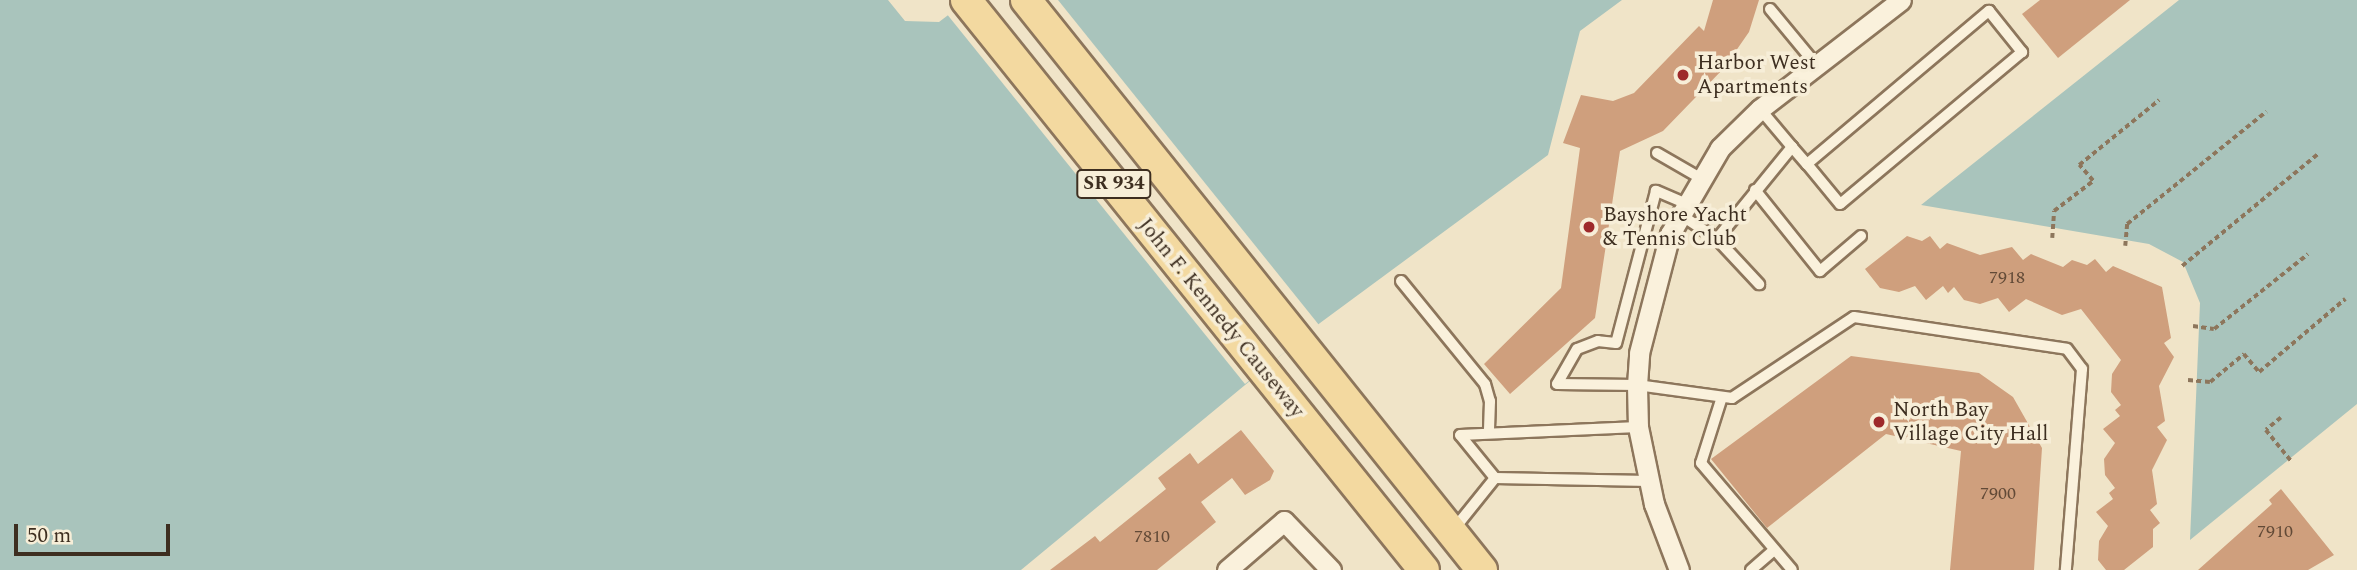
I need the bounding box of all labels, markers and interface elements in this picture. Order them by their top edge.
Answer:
place label: Harbor West Apartments [1697,50,1816,100]
marker: Harbor West Apartments [1675,67,1691,83]
road number: SR 934 [1076,168,1152,200]
place label: Bayshore Yacht & Tennis Club [1603,202,1747,252]
street label: John F. Kennedy Causeway [1133,213,1309,423]
marker: Bayshore Yacht & Tennis Club [1581,219,1597,235]
house number: 7918 [1989,267,2025,289]
place label: North Bay Village City Hall [1893,397,2048,447]
marker: North Bay Village City Hall [1871,414,1887,430]
house number: 7900 [1980,483,2016,505]
scale bar [18,510,173,554]
text: 50 m [27,520,71,552]
house number: 7910 [2257,521,2293,543]
house number: 7810 [1134,526,1170,548]

